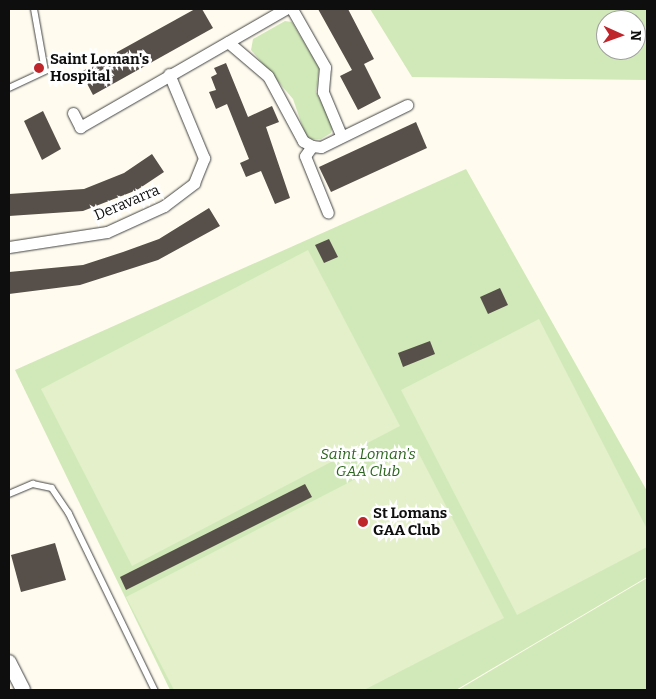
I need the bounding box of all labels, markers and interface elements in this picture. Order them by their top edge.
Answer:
north arrow [596,10,646,60]
text: N [627,30,644,41]
place label: Saint Loman's Hospital [50,50,149,85]
marker: Saint Loman's Hospital [32,61,46,75]
street label: Deravarra [92,181,162,225]
park label: Saint Loman's GAA Club [320,445,416,480]
place label: St Lomans GAA Club [373,504,447,539]
marker: St Lomans GAA Club [357,516,369,528]

